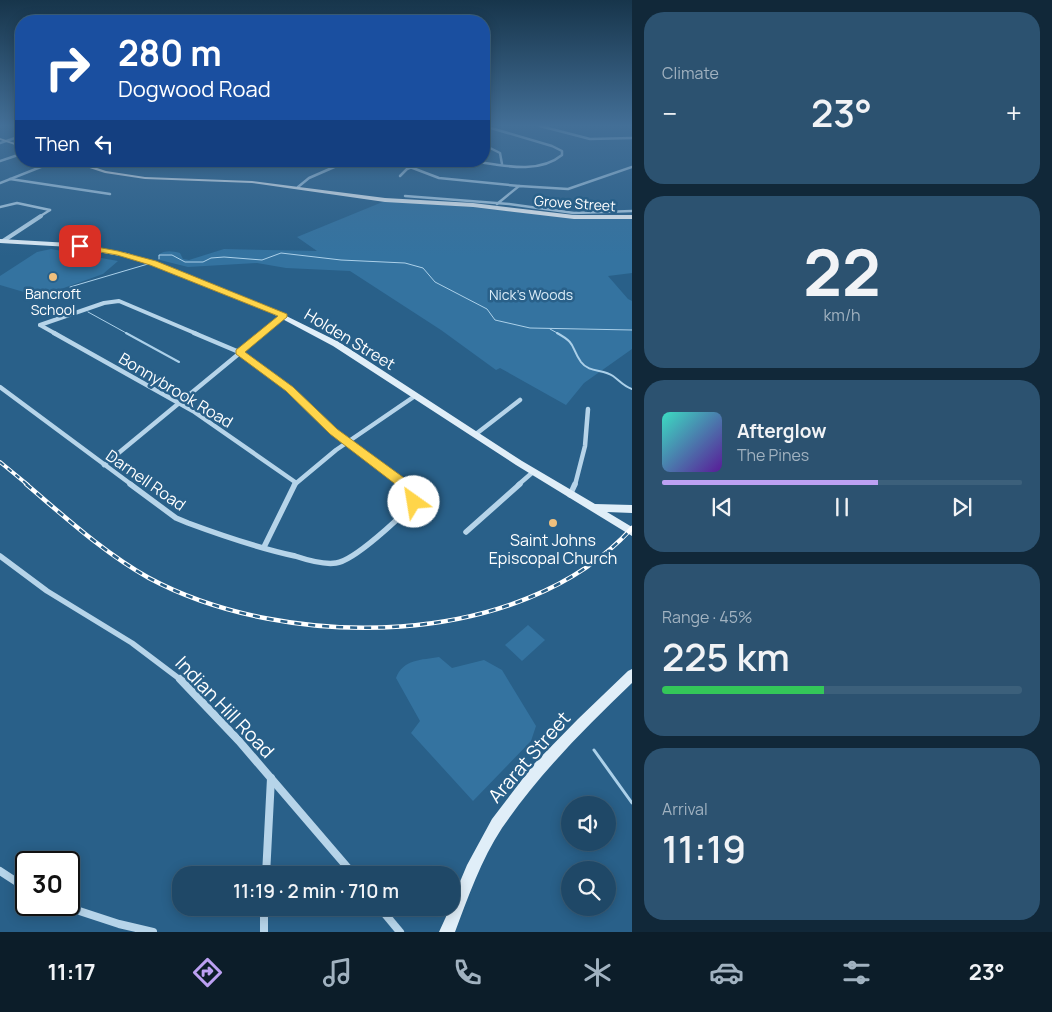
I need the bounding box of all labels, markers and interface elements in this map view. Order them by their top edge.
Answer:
text: 280 m [118,29,222,77]
icon: right [35,35,100,100]
text: Climate [662,62,719,84]
text: Dogwood Road [118,74,271,104]
text: 23° [811,86,872,138]
text: − [662,94,677,132]
text: + [1006,94,1022,132]
icon: left [90,130,118,158]
text: Then [35,131,80,157]
street label: Grove Street [534,191,617,215]
pin [59,225,101,267]
text: 22 [803,227,881,316]
icon: arrive [66,232,94,260]
marker: Bancroft School [47,271,59,283]
place label: Bancroft School [25,284,81,319]
park label: Nick's Woods [489,285,573,304]
street label: Holden Street [300,303,400,375]
text: km/h [823,304,861,326]
street label: Bonnybrook Road [115,347,237,433]
text: Afterglow [737,418,826,444]
street label: Darnell Road [102,444,190,516]
text: The Pines [737,444,809,466]
position arrow [387,475,439,527]
icon: previous [708,493,736,521]
icon: pause [828,493,856,521]
icon: next [948,493,976,521]
marker: Saint Johns Episcopal Church [547,517,559,529]
place label: Saint Johns Episcopal Church [489,529,617,569]
text: Range · 45% [662,606,752,628]
text: 225 km [662,630,790,682]
street label: Indian Hill Road [170,650,280,764]
street label: Ararat Street [482,706,576,808]
map controls [561,796,616,916]
button: sound [561,796,616,851]
text: Arrival [662,798,708,820]
text: 11:19 [662,822,746,874]
speed limit sign: 30 [15,851,80,916]
button: search [561,861,616,916]
text: 11:19 · 2 min · 710 m [233,878,399,904]
icon: directions [190,955,225,990]
icon: music [320,955,355,990]
icon: phone [450,955,485,990]
icon: climate [580,955,615,990]
icon: car [709,955,744,990]
icon: filters [839,955,874,990]
text: 11:17 [47,957,96,987]
text: 23° [969,957,1005,987]

